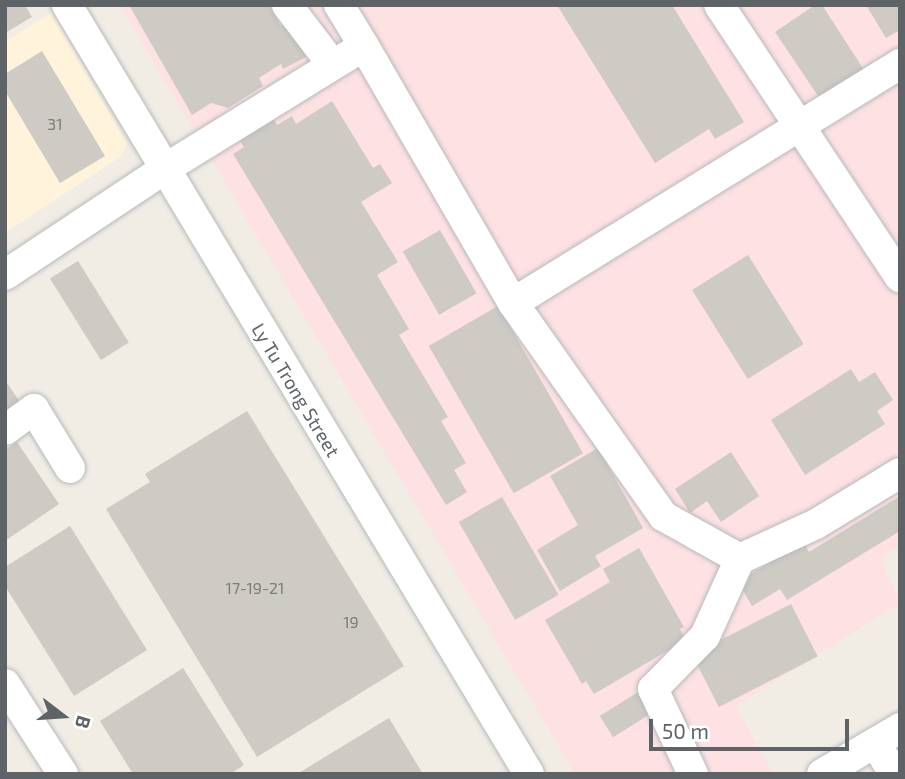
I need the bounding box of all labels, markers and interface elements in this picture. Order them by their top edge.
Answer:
house number: 31 [47,114,63,134]
street label: Ly Tu Trong Street [247,318,345,462]
house number: 17-19-21 [226,578,284,598]
house number: 19 [343,612,359,632]
north arrow [28,681,98,751]
scale bar [653,706,852,750]
text: B [71,713,96,731]
text: 50 m [662,718,709,743]

